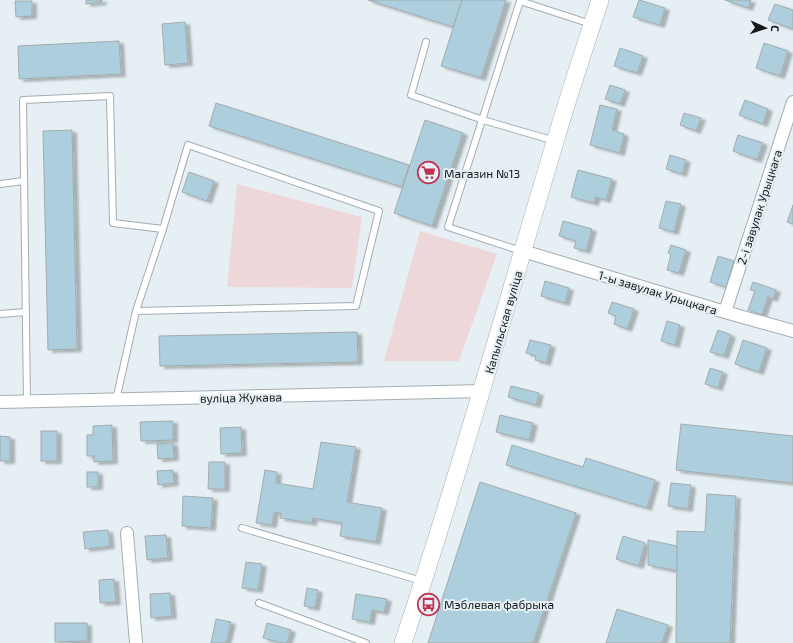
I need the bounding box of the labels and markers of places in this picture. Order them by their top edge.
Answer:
supermarket icon: Магазин №13 [416,160,442,186]
place label: Магазин №13 [444,166,520,180]
bus stop icon: Мэблевая фабрыка [416,591,442,617]
place label: Мэблевая фабрыка [444,597,554,611]

